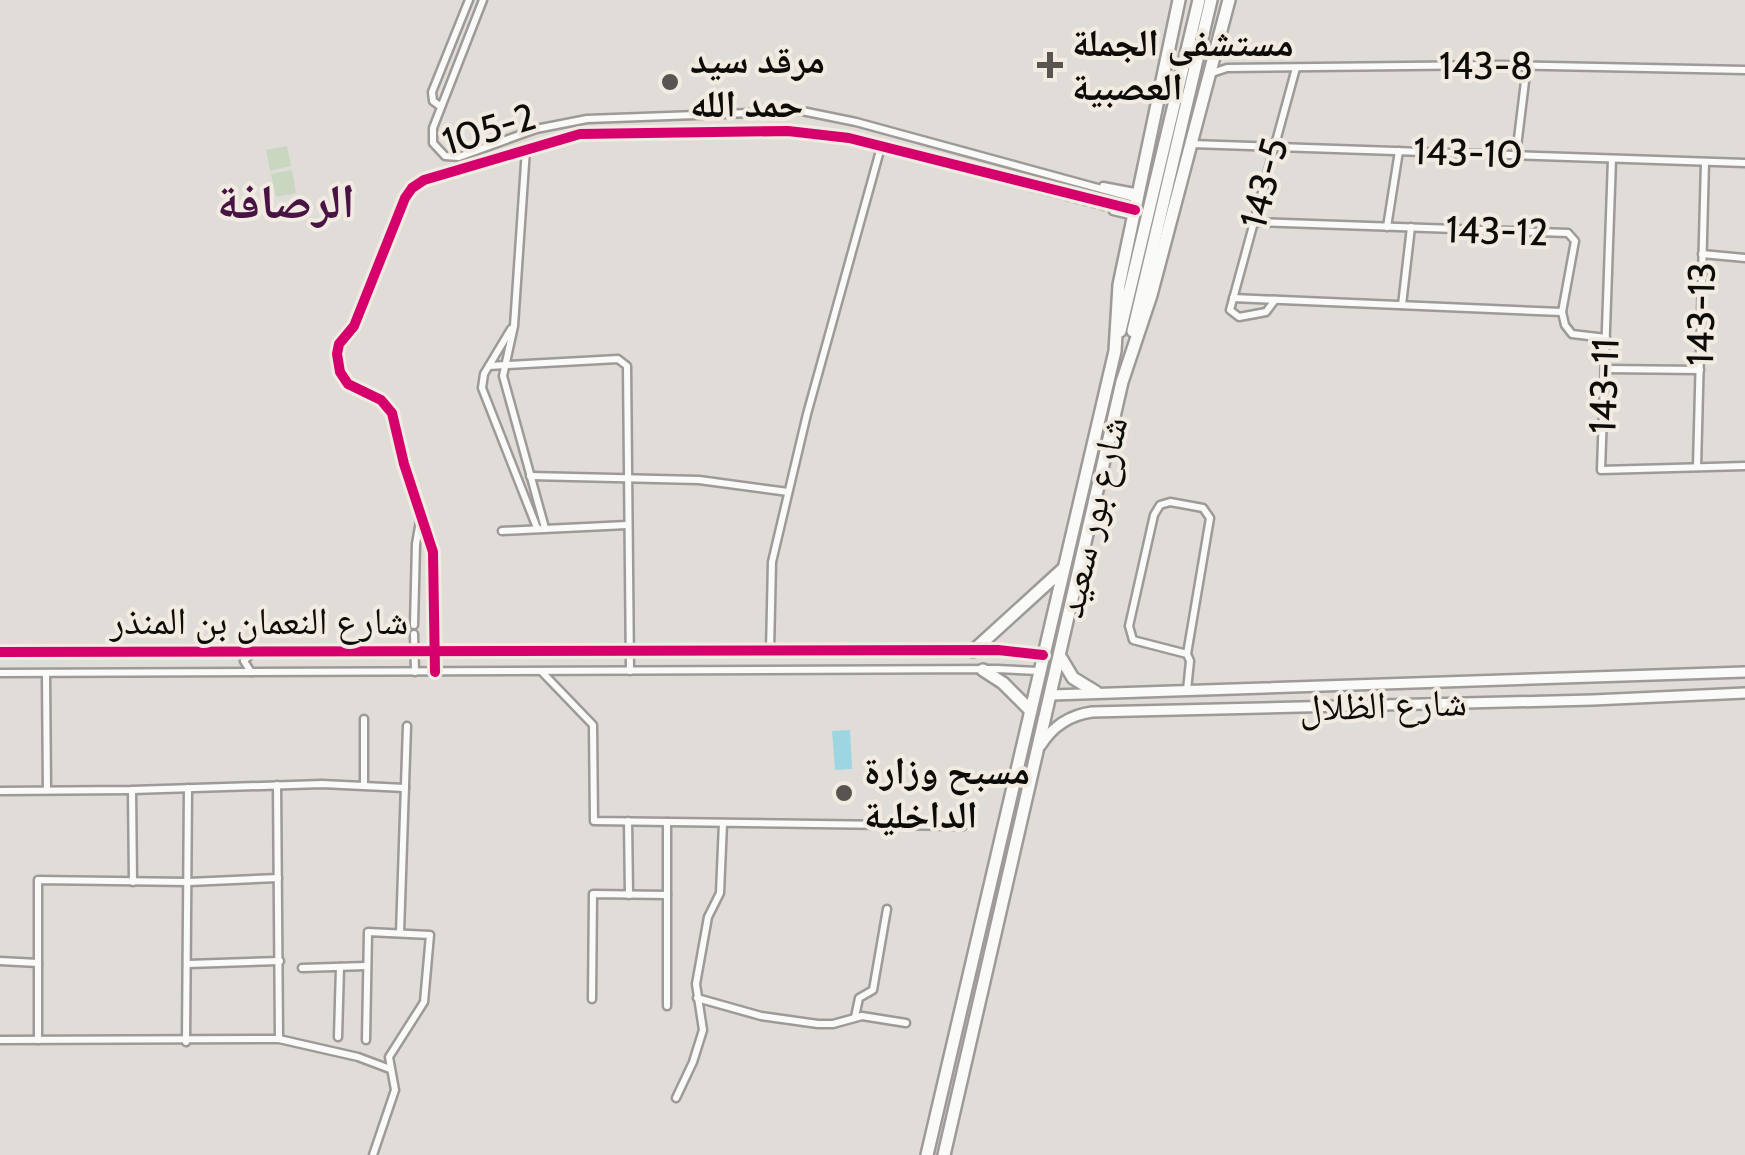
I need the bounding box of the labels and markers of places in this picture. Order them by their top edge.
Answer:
place label: مستشفى الجملة العصبية [1072,19,1294,110]
place label: مرقد سيد حمد الله [690,36,825,127]
marker: مستشفى الجملة العصبية [1037,52,1063,78]
marker: مرقد سيد حمد الله [659,71,681,93]
place label: مسبح وزارة الداخلية [864,747,1030,838]
marker: مسبح وزارة الداخلية [833,782,855,804]

